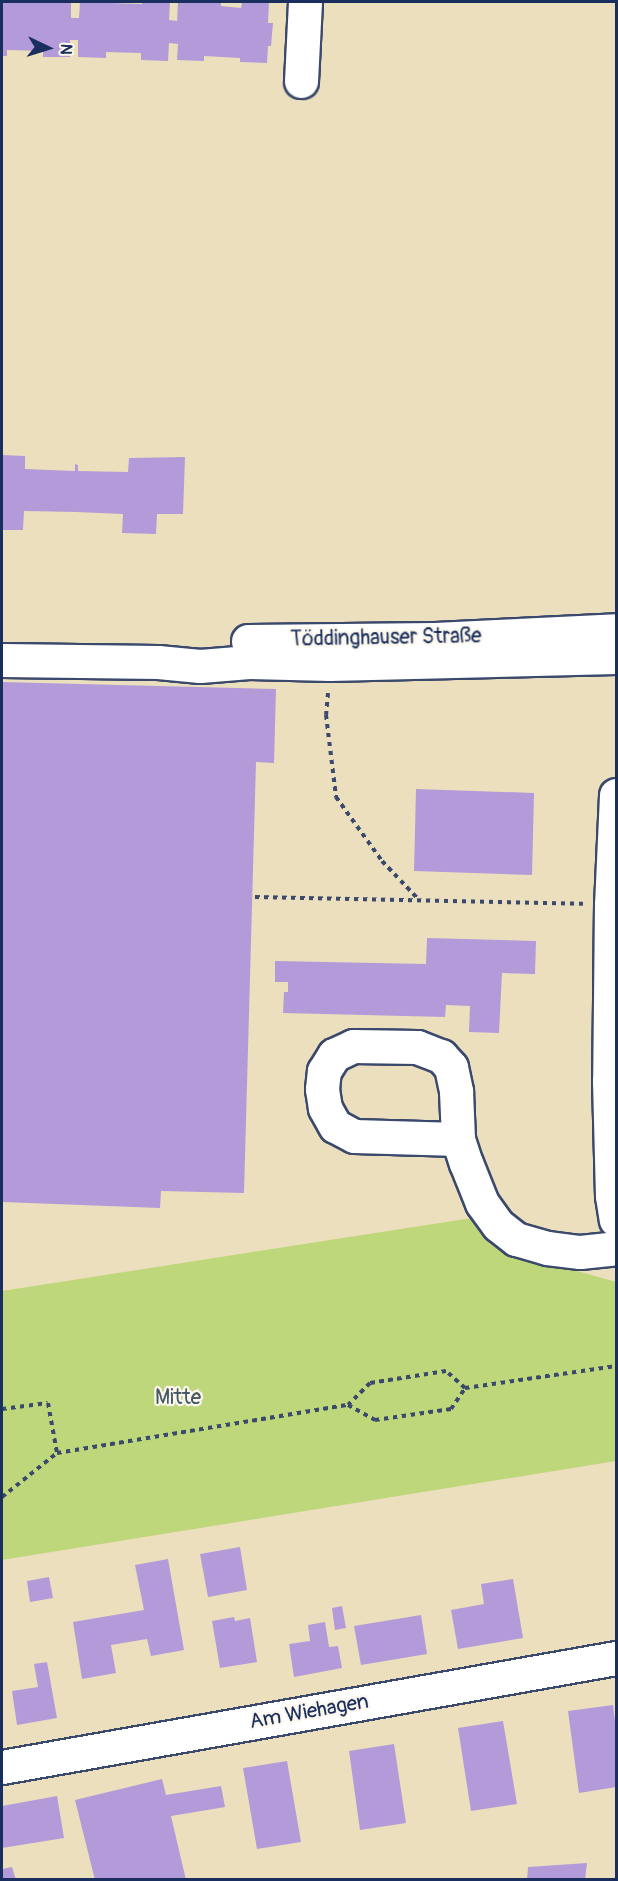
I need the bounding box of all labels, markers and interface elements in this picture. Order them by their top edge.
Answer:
north arrow [18,18,78,78]
text: N [56,43,76,55]
street label: Töddinghauser Straße [290,624,482,652]
park label: Mitte [155,1385,201,1411]
street label: Am Wiehagen [248,1689,370,1735]

